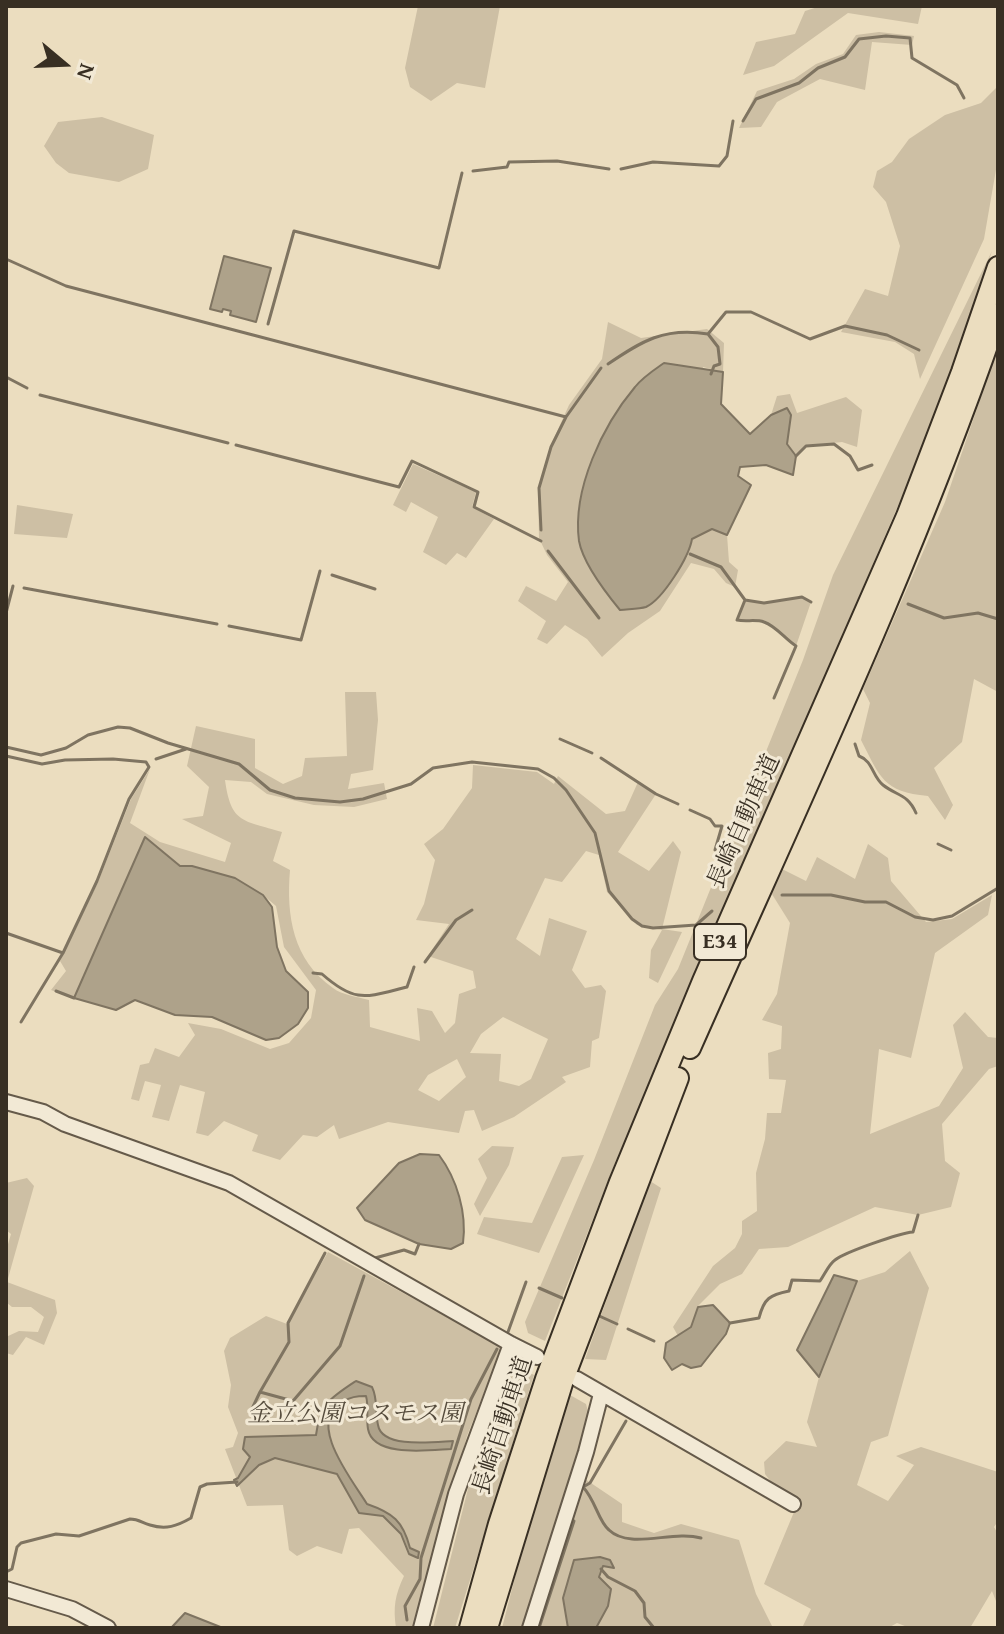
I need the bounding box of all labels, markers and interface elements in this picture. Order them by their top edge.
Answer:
north arrow [24,24,104,104]
text: N [69,60,104,84]
street label: 長崎自動車道 [703,750,787,894]
road number: E34 [694,924,746,960]
street label: 長崎自動車道 [468,1353,540,1499]
park label: 金立公園コスモス園 [247,1401,463,1429]

